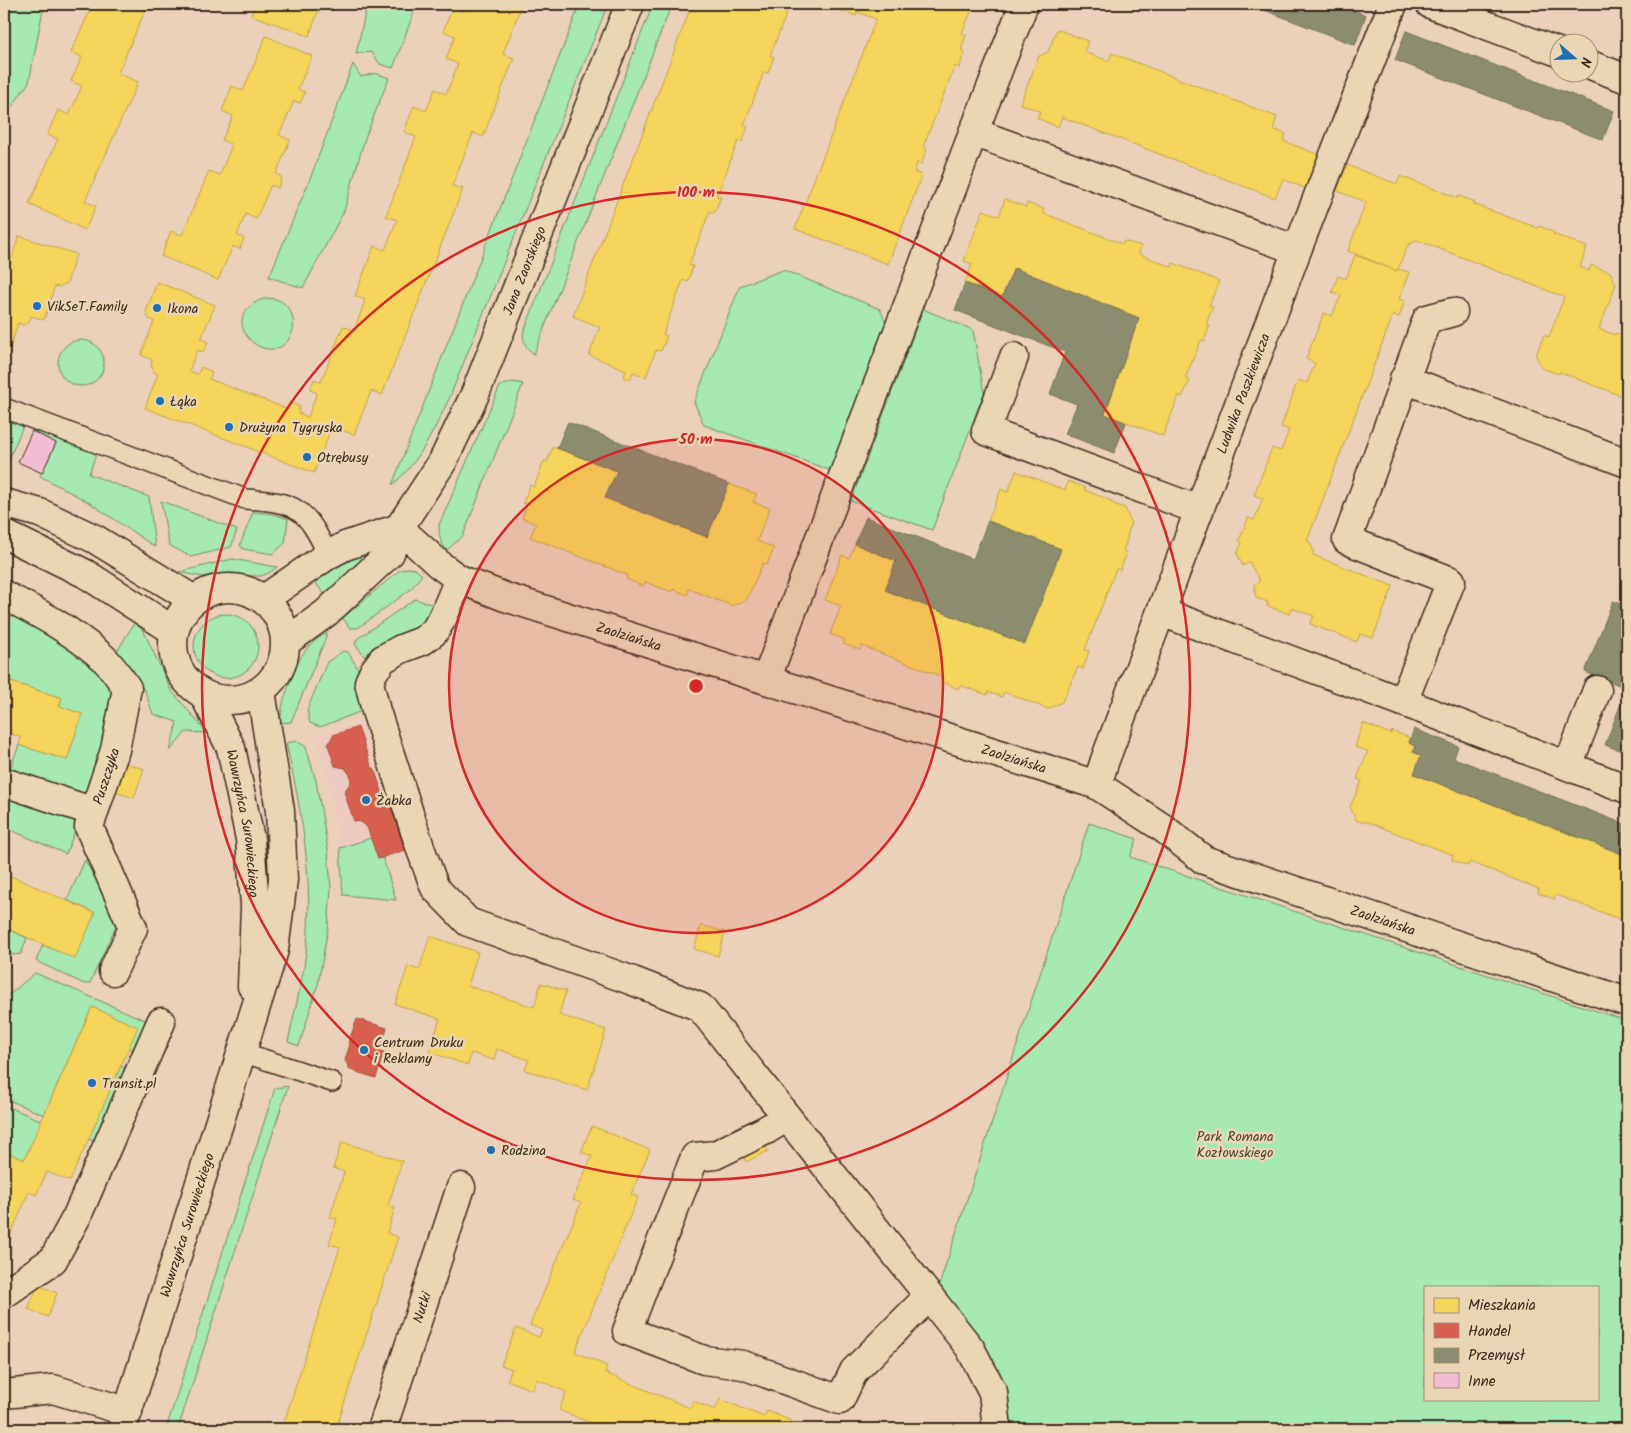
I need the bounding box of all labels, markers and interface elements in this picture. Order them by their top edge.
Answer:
north arrow [1548,32,1598,82]
text: N [1573,54,1597,70]
text: 100 m [677,181,715,205]
street label: Jana Zaorskiego [497,223,553,319]
place label: VikSeT.Family [47,296,128,318]
place label: Ikona [167,298,198,320]
marker: VikSeT.Family [31,300,43,312]
marker: Ikona [151,302,163,314]
street label: Ludwika Paszkiewicza [1211,330,1277,457]
place label: Łąka [170,391,197,413]
marker: Łąka [154,395,166,407]
place label: Drużyna Tygryska [239,417,343,439]
marker: Drużyna Tygryska [223,421,235,433]
text: 50 m [678,428,713,452]
place label: Otrębusy [317,447,369,469]
marker: Otrębusy [301,451,313,463]
street label: Zaolziańska [593,616,664,658]
centre of rings [687,677,705,695]
street label: Zaolziańska [978,739,1049,780]
street label: Puszczyka [87,745,126,808]
street label: Wawrzyńca Surowieckiego [220,747,264,898]
place label: Żabka [376,790,412,812]
marker: Żabka [360,794,372,806]
street label: Zaolziańska [1347,900,1418,942]
place label: Centrum Druku i Reklamy [374,1032,464,1070]
marker: Centrum Druku i Reklamy [358,1044,370,1056]
place label: Transit.pl [102,1073,157,1095]
marker: Transit.pl [86,1077,98,1089]
park label: Park Romana Kozłowskiego [1196,1126,1274,1164]
place label: Rodzina [501,1140,546,1162]
marker: Rodzina [485,1144,497,1156]
street label: Wawrzyńca Surowieckiego [155,1151,221,1300]
legend [1424,1286,1598,1400]
street label: Nutki [407,1289,438,1326]
text: Mieszkania [1468,1294,1536,1318]
text: Handel [1468,1320,1511,1344]
text: Przemysł [1468,1344,1526,1368]
text: Inne [1468,1370,1496,1394]

